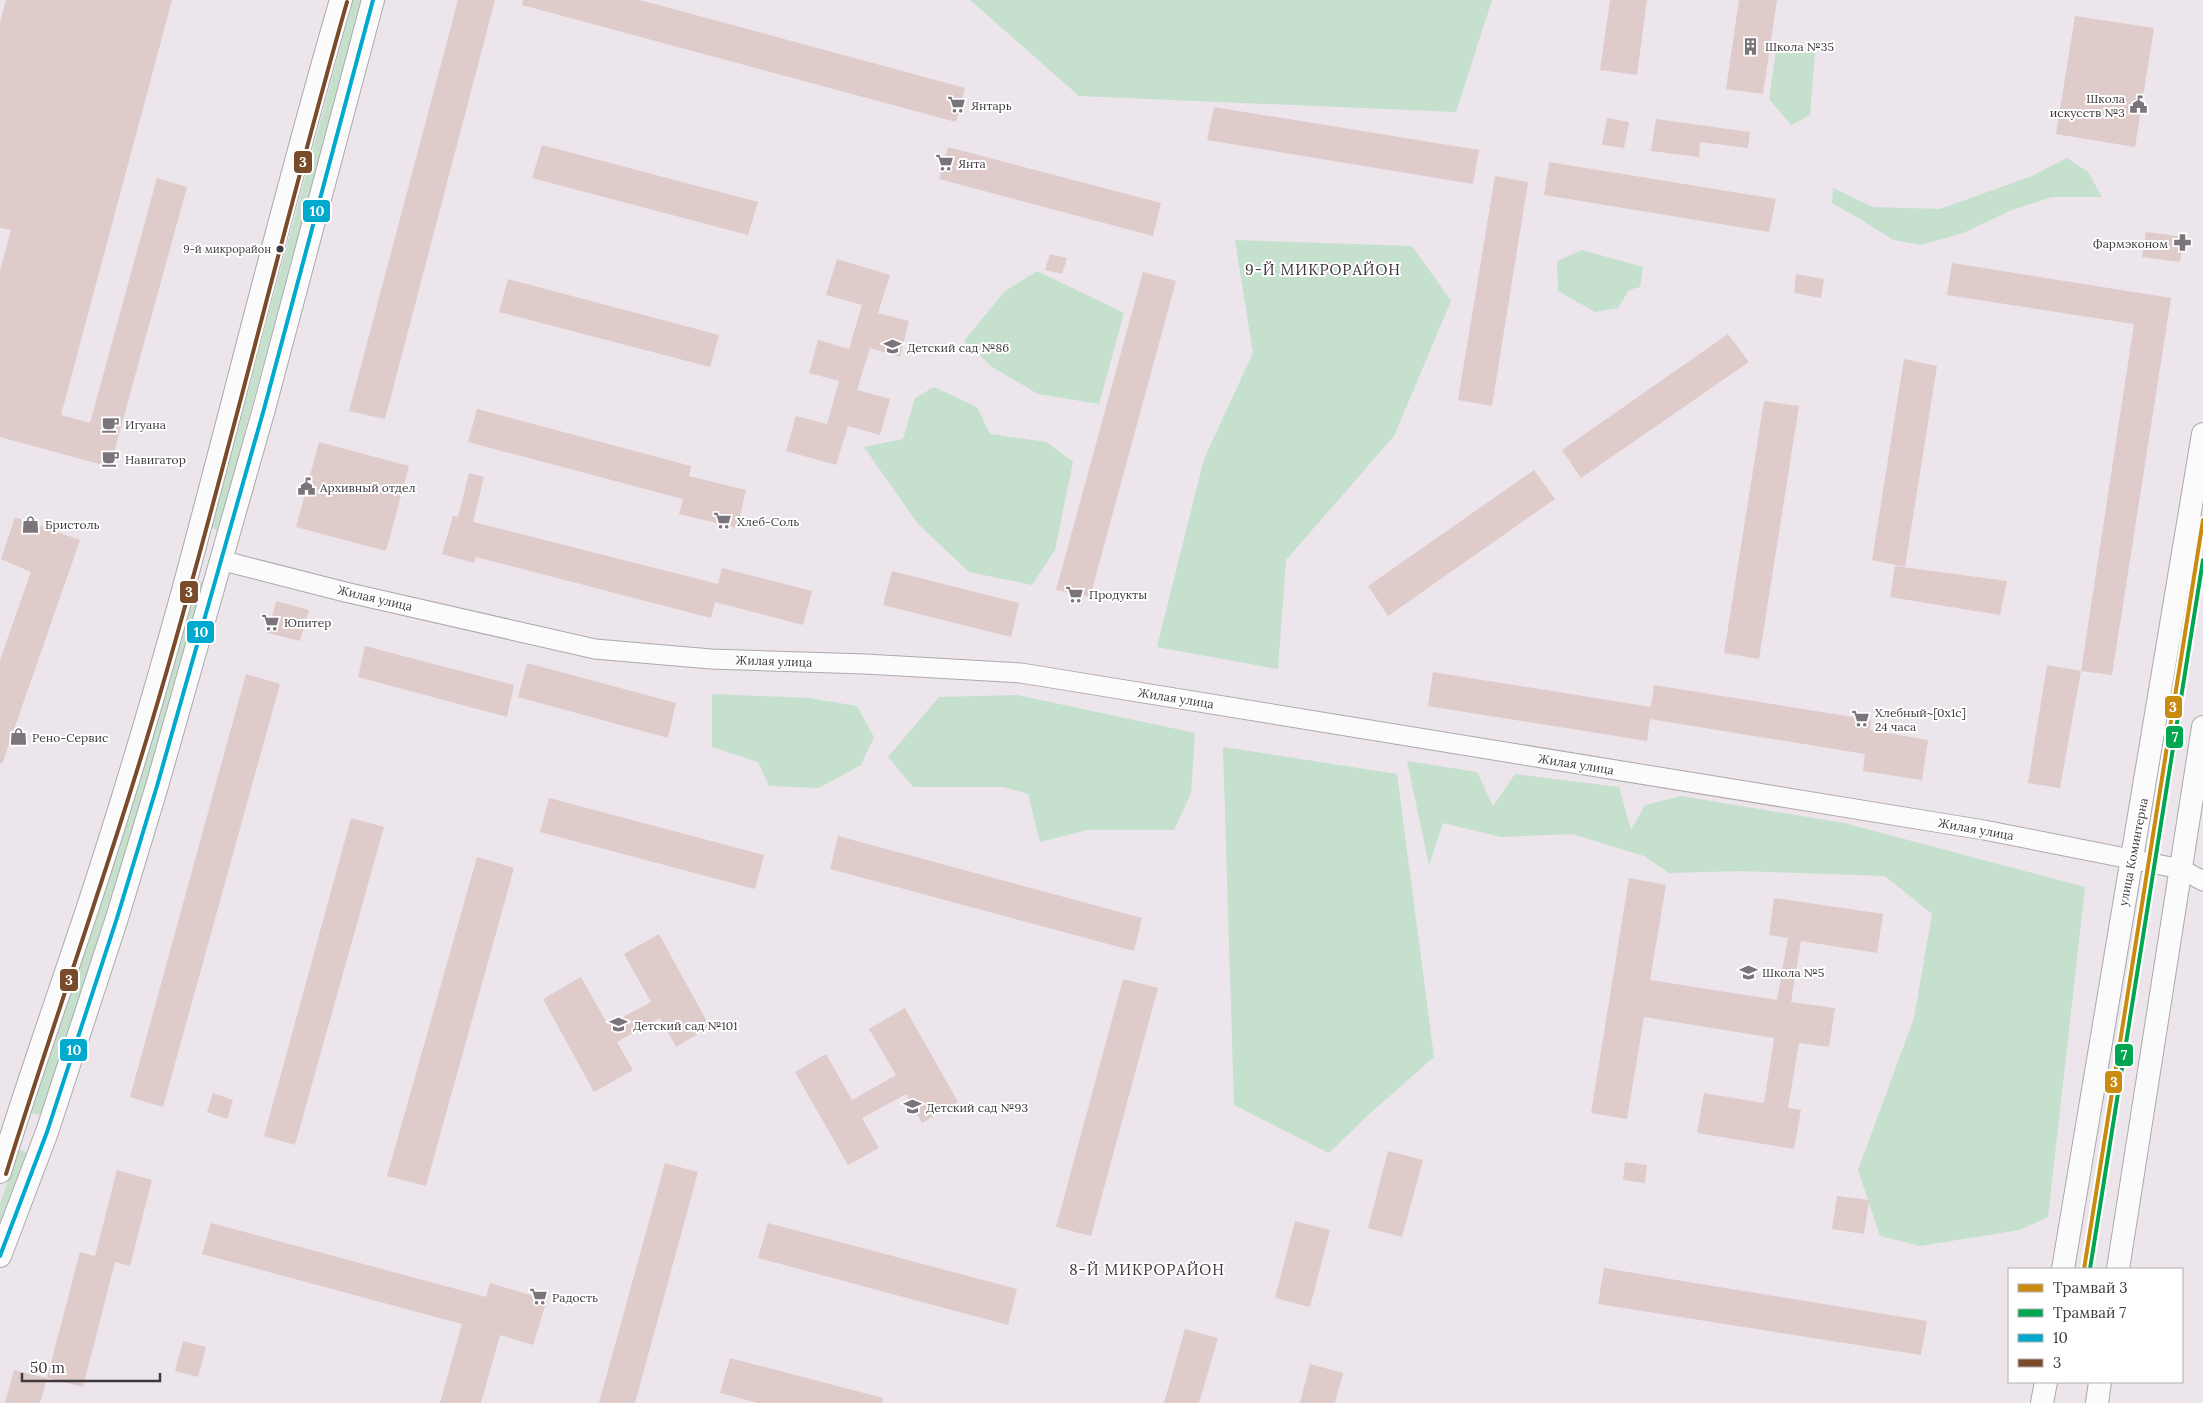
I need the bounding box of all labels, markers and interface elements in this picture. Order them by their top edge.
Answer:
building icon: Школа №35 [1741,36,1761,56]
place label: Школа №35 [1765,39,1834,54]
place label: Школа искусств №3 [2050,91,2125,120]
supermarket icon: Янтарь [947,95,967,115]
public building icon: Школа искусств №3 [2129,95,2149,115]
place label: Янтарь [971,98,1012,113]
line badge: 3 [293,150,313,174]
text: 3 [299,153,307,171]
supermarket icon: Янта [934,153,954,173]
place label: Янта [958,156,986,171]
line badge: 10 [302,199,331,223]
text: 10 [310,202,324,220]
pharmacy icon: Фармэконом [2172,233,2192,253]
place label: Фармэконом [2093,236,2168,251]
place label: 9-й микрорайон [183,242,271,256]
marker: 9-й микрорайон [275,244,285,254]
district label: 9-Й МИКРОРАЙОН [1245,260,1401,279]
school or university icon: Детский сад №86 [883,337,903,357]
place label: Детский сад №86 [907,340,1009,355]
cafe icon: Игуана [101,414,121,434]
place label: Игуана [125,417,166,432]
cafe icon: Навигатор [101,449,121,469]
place label: Навигатор [125,452,186,467]
public building icon: Архивный отдел [296,477,316,497]
place label: Архивный отдел [319,480,416,495]
supermarket icon: Хлеб-Соль [713,511,733,531]
shop icon: Бристоль [21,514,41,534]
place label: Хлеб-Соль [737,514,799,529]
place label: Бристоль [45,517,100,532]
line badge: 3 [179,580,199,604]
street label: Жилая улица [336,582,414,614]
text: 3 [185,583,193,601]
supermarket icon: Продукты [1065,584,1085,604]
place label: Продукты [1089,587,1147,602]
supermarket icon: Юпитер [260,612,280,632]
place label: Юпитер [284,615,331,630]
line badge: 10 [186,620,215,644]
text: 10 [194,623,208,641]
street label: Жилая улица [735,652,813,670]
street label: Жилая улица [1137,685,1215,711]
line badge: 3 [2164,695,2183,719]
text: 3 [2169,698,2177,716]
place label: Хлебный~[0x1c] 24 часа [1875,705,1966,734]
supermarket icon: Хлебный~[0x1c] 24 часа [1851,709,1871,729]
line badge: 7 [2165,725,2184,749]
shop icon: Рено-Сервис [8,727,28,747]
text: 7 [2172,728,2179,746]
place label: Рено-Сервис [32,730,108,745]
street label: Жилая улица [1537,751,1615,777]
street label: улица Коминтерна [2115,797,2151,907]
street label: Жилая улица [1937,815,2015,843]
school or university icon: Школа №5 [1738,962,1758,982]
place label: Школа №5 [1762,965,1824,980]
line badge: 3 [59,968,79,992]
text: 3 [65,971,73,989]
school or university icon: Детский сад №101 [609,1015,629,1035]
place label: Детский сад №101 [633,1018,738,1033]
line badge: 10 [59,1038,88,1062]
text: 10 [67,1041,81,1059]
line badge: 7 [2114,1043,2134,1067]
text: 7 [2121,1046,2128,1064]
line badge: 3 [2104,1070,2123,1094]
text: 3 [2110,1073,2118,1091]
school or university icon: Детский сад №93 [902,1097,922,1117]
place label: Детский сад №93 [926,1100,1028,1115]
district label: 8-Й МИКРОРАЙОН [1069,1260,1225,1279]
legend [2008,1268,2183,1383]
text: Трамвай 3 [2053,1278,2128,1297]
supermarket icon: Радость [528,1287,548,1307]
place label: Радость [552,1290,598,1305]
text: Трамвай 7 [2053,1303,2126,1322]
text: 10 [2053,1328,2068,1347]
scale bar [22,1350,160,1382]
text: 3 [2053,1353,2061,1372]
text: 50 m [30,1358,65,1377]

